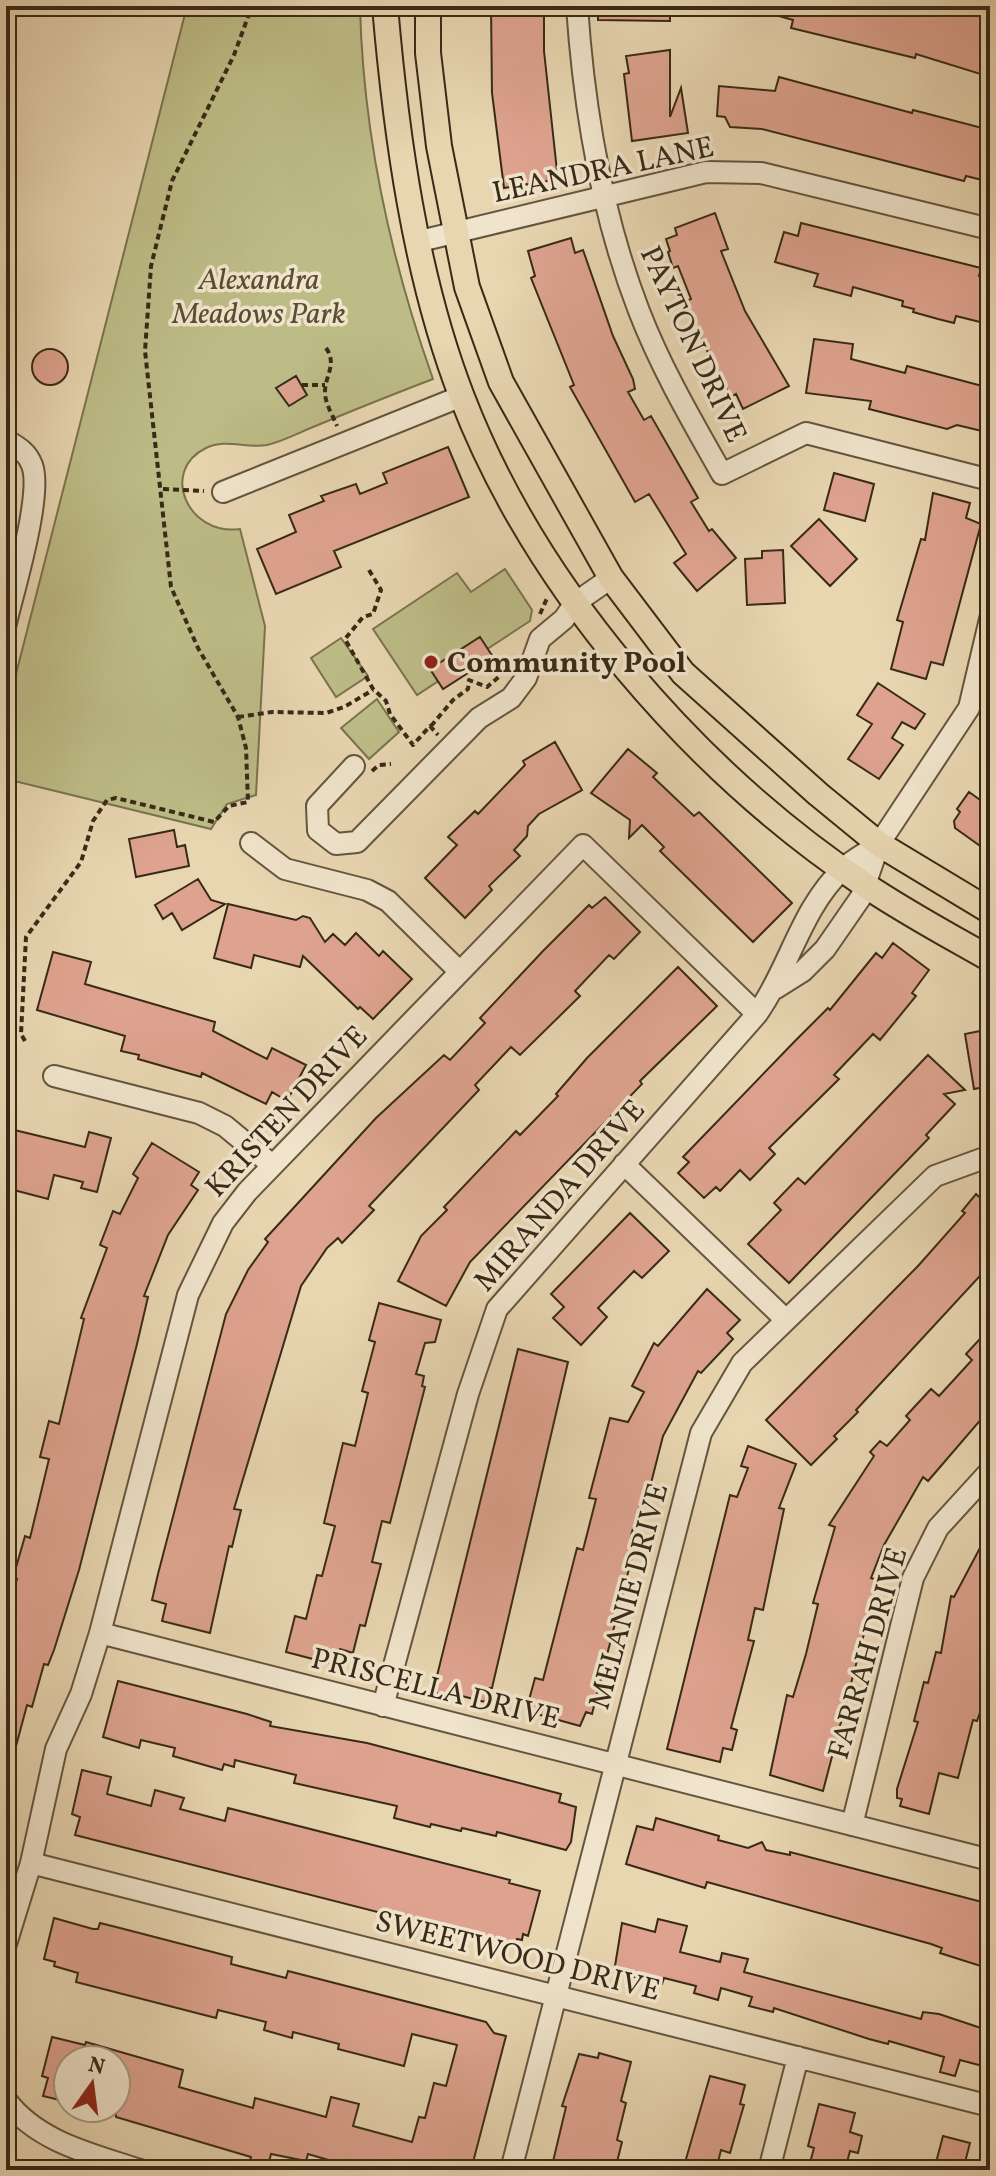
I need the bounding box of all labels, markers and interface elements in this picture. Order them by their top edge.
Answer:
street label: LEANDRA LANE [489,127,718,215]
street label: PAYTON DRIVE [628,240,756,450]
park label: Alexandra Meadows Park [171,260,346,336]
place label: Community Pool [447,643,686,685]
marker: Community Pool [422,653,440,671]
street label: KRISTEN DRIVE [197,1017,378,1208]
street label: MIRANDA DRIVE [465,1091,656,1302]
street label: MELANIE DRIVE [580,1479,680,1714]
street label: FARRAH DRIVE [819,1543,919,1764]
street label: PRISCELLA DRIVE [307,1639,564,1741]
street label: SWEETWOOD DRIVE [371,1901,664,2013]
north arrow [52,2044,132,2124]
text: N [85,2050,108,2084]

